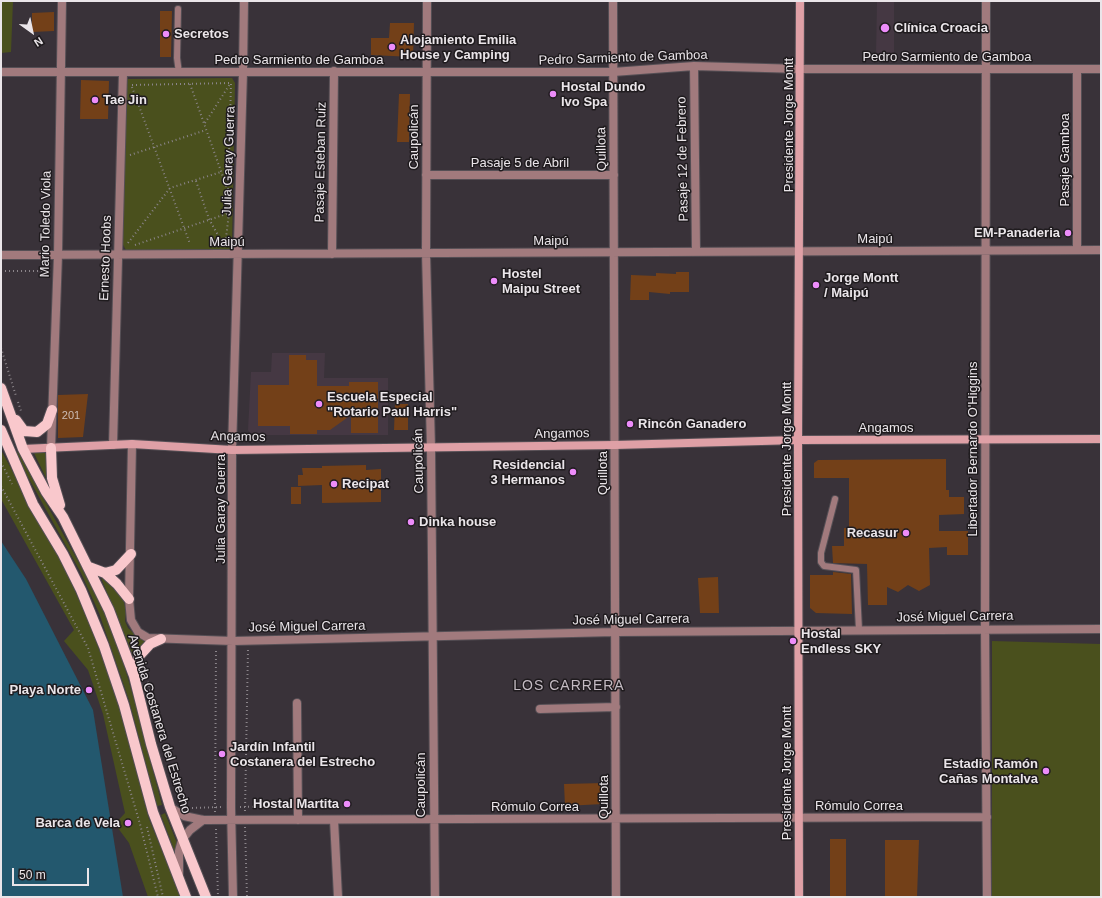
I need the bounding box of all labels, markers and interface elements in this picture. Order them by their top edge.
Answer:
north arrow [12,12,52,52]
place label: Clínica Croacia [894,20,988,36]
marker: Clínica Croacia [879,22,891,34]
place label: Secretos [174,26,229,42]
marker: Secretos [161,29,171,39]
place label: Alojamiento Emilia House y Camping [400,32,516,63]
text: N [32,35,45,49]
marker: Alojamiento Emilia House y Camping [387,42,397,52]
street label: Pedro Sarmiento de Gamboa [538,47,708,69]
street label: Pedro Sarmiento de Gamboa [862,49,1032,65]
street label: Pedro Sarmiento de Gamboa [214,52,384,68]
street label: Presidente Jorge Montt [781,58,797,192]
place label: Hostal Dundo Ivo Spa [561,79,645,110]
marker: Hostal Dundo Ivo Spa [548,89,558,99]
place label: Tae Jin [103,92,147,108]
marker: Tae Jin [90,95,100,105]
street label: Pasaje 12 de Febrero [674,96,692,222]
street label: Pasaje Esteban Ruiz [312,102,330,222]
street label: Caupolicán [406,104,422,170]
street label: Julia Garay Guerra [219,106,239,216]
street label: Pasaje Gamboa [1057,113,1073,207]
street label: Quillota [594,127,610,171]
street label: Pasaje 5 de Abril [471,155,569,171]
street label: Mario Toledo Viola [37,171,55,277]
street label: Ernesto Hoobs [97,215,115,301]
place label: EM-Panaderia [974,225,1060,241]
marker: EM-Panaderia [1063,228,1073,238]
street label: Maipú [857,231,893,247]
street label: Maipú [533,233,569,249]
street label: Maipú [209,234,245,250]
place label: Hostel Maipu Street [502,266,580,297]
place label: Jorge Montt / Maipú [824,270,898,301]
marker: Hostel Maipu Street [489,276,499,286]
marker: Jorge Montt / Maipú [811,280,821,290]
street label: Libertador Bernardo O'Higgins [965,361,981,537]
street label: Presidente Jorge Montt [779,382,795,516]
place label: Escuela Especial "Rotario Paul Harris" [327,389,457,420]
marker: Escuela Especial "Rotario Paul Harris" [314,399,324,409]
house number: 201 [62,409,80,423]
place label: Rincón Ganadero [638,416,746,432]
marker: Rincón Ganadero [625,419,635,429]
street label: Angamos [859,420,913,436]
street label: Angamos [534,426,590,442]
street label: Caupolicán [411,428,427,494]
street label: Angamos [210,429,266,445]
street label: Quillota [595,451,611,495]
street label: Julia Garay Guerra [213,454,229,564]
place label: Residencial 3 Hermanos [491,457,565,488]
marker: Residencial 3 Hermanos [568,467,578,477]
place label: Recipat [342,476,389,492]
marker: Recipat [329,479,339,489]
place label: Dinka house [419,514,496,530]
marker: Dinka house [406,517,416,527]
place label: Recasur [847,525,898,541]
marker: Recasur [901,528,911,538]
street label: José Miguel Carrera [896,608,1014,626]
street label: José Miguel Carrera [572,611,690,629]
street label: José Miguel Carrera [248,618,366,636]
place label: Hostal Endless SKY [801,626,881,657]
street label: Avenida Costanera del Estrecho [124,633,194,815]
marker: Hostal Endless SKY [788,636,798,646]
district label: LOS CARRERA [513,678,625,694]
place label: Playa Norte [9,682,81,698]
marker: Playa Norte [84,685,94,695]
street label: Presidente Jorge Montt [779,706,795,840]
place label: Jardín Infantil Costanera del Estrecho [230,739,375,770]
marker: Jardín Infantil Costanera del Estrecho [217,749,227,759]
street label: Caupolicán [413,752,429,818]
place label: Estadio Ramón Cañas Montalva [939,756,1038,787]
marker: Estadio Ramón Cañas Montalva [1041,766,1051,776]
street label: Quillota [596,775,612,819]
place label: Hostal Martita [253,796,339,812]
street label: Rómulo Correa [815,798,903,814]
marker: Hostal Martita [342,799,352,809]
street label: Rómulo Correa [491,799,579,815]
place label: Barca de Vela [35,815,120,831]
marker: Barca de Vela [123,818,133,828]
scale bar [14,860,91,886]
text: 50 m [19,868,46,882]

